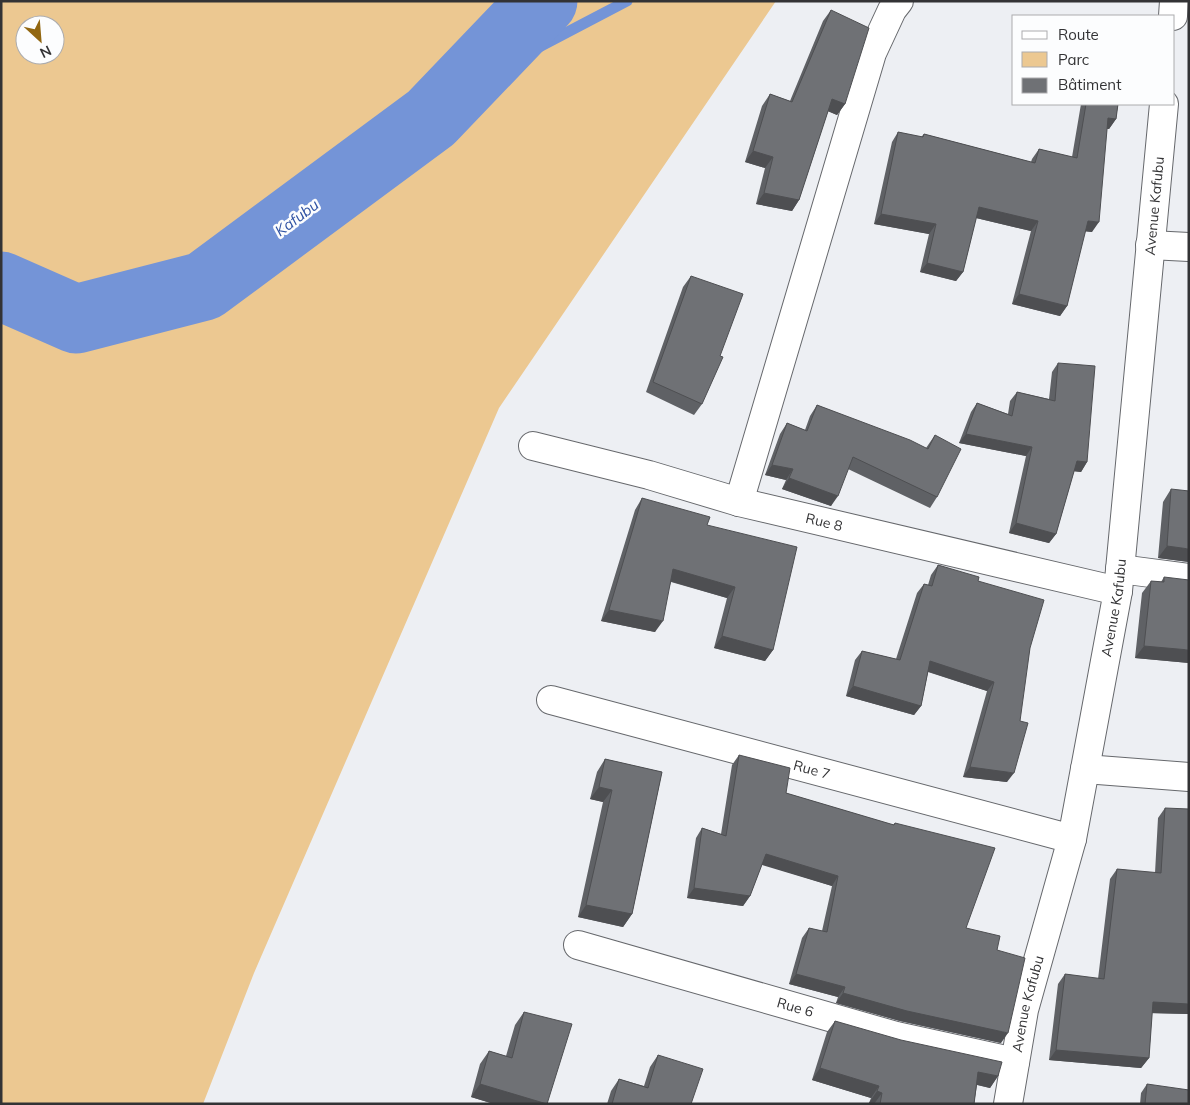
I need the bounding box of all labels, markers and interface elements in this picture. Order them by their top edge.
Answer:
north arrow [15,15,65,65]
legend [1012,15,1175,105]
text: Route [1058,25,1099,44]
text: N [37,41,54,62]
text: Parc [1058,50,1089,69]
text: Bâtiment [1058,75,1121,94]
street label: Avenue Kafubu [1141,156,1168,256]
water label: Kafubu [271,195,323,240]
street label: Rue 8 [804,509,844,535]
street label: Avenue Kafubu [1097,558,1130,658]
street label: Rue 7 [791,756,832,783]
street label: Avenue Kafubu [1008,953,1048,1054]
street label: Rue 6 [775,993,816,1021]

